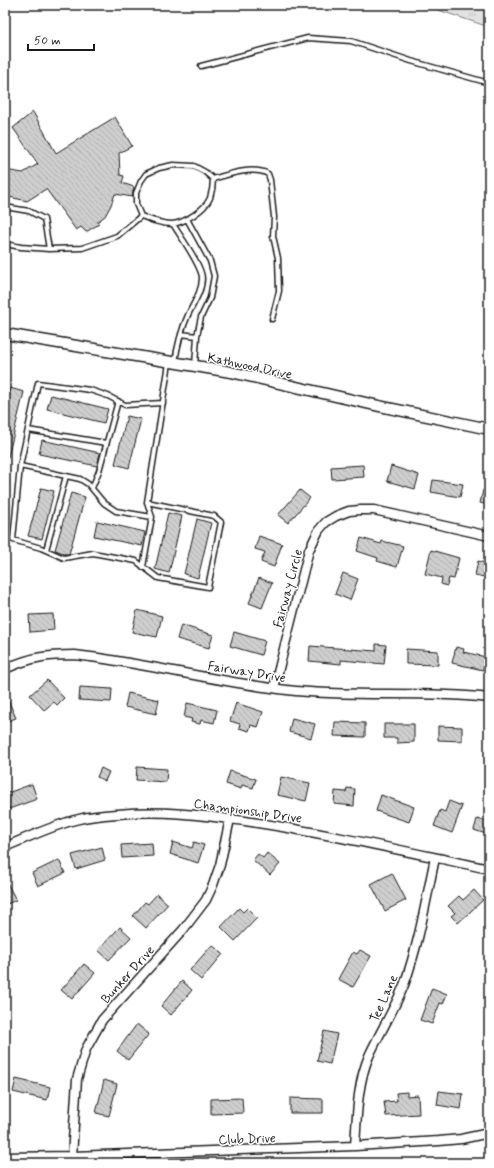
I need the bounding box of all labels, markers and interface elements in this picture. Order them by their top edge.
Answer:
scale bar [28,26,94,52]
text: 50 m [34,33,61,49]
street label: Kathwood Drive [206,349,294,384]
street label: Fairway Circle [270,547,307,629]
street label: Fairway Drive [207,658,287,687]
street label: Championship Drive [192,795,303,828]
street label: Bunker Drive [98,942,159,1008]
street label: Tee Lane [366,972,402,1025]
street label: Club Drive [218,1130,276,1149]

